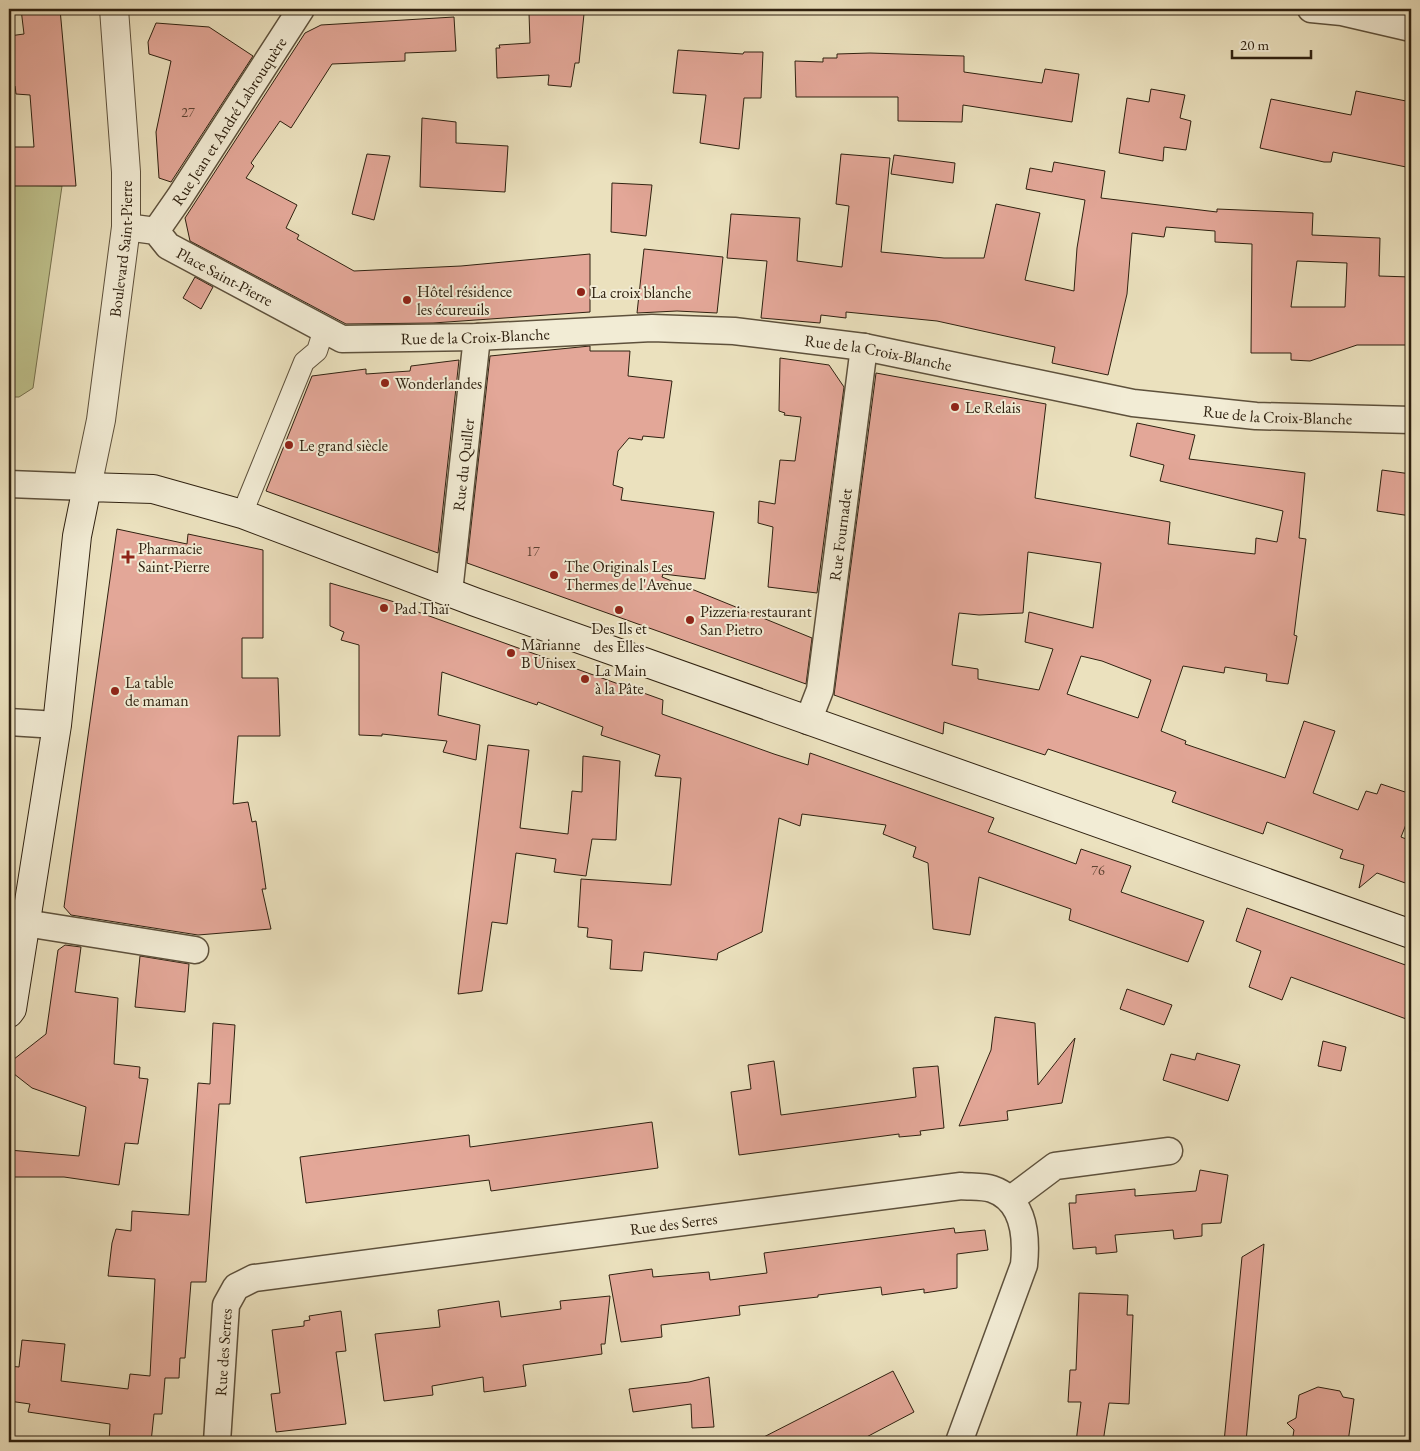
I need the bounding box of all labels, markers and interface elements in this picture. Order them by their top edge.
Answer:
scale bar [1232,28,1311,60]
street label: Rue Jean et André Labrouquère [167,33,291,210]
text: 20 m [1240,35,1269,54]
house number: 27 [181,103,195,121]
street label: Boulevard Saint-Pierre [104,180,137,318]
street label: Place Saint-Pierre [173,243,277,311]
place label: Hôtel résidence les écureuils [417,281,512,320]
place label: La croix blanche [591,282,691,303]
marker: La croix blanche [575,286,587,298]
marker: Hôtel résidence les écureuils [401,294,413,306]
street label: Rue de la Croix-Blanche [400,323,550,349]
street label: Rue de la Croix-Blanche [803,330,954,376]
place label: Wonderlandes [395,373,482,394]
marker: Wonderlandes [379,377,391,389]
place label: Le Relais [965,397,1021,418]
street label: Rue de la Croix-Blanche [1202,400,1352,429]
marker: Le Relais [949,401,961,413]
street label: Rue du Quiller [448,417,479,512]
place label: Le grand siècle [299,435,388,456]
marker: Le grand siècle [283,439,295,451]
street label: Rue Fournadet [824,487,857,582]
place label: Pharmacie Saint-Pierre [138,538,210,577]
house number: 17 [526,542,540,560]
marker: Pharmacie Saint-Pierre [122,551,134,563]
place label: The Originals Les Thermes de l'Avenue [564,556,692,595]
marker: The Originals Les Thermes de l'Avenue [548,569,560,581]
place label: Pad Thaï [394,598,450,619]
place label: Pizzeria restaurant San Pietro [700,601,812,640]
marker: Pad Thaï [378,602,390,614]
marker: Des Ils et des Elles [613,604,625,616]
marker: Pizzeria restaurant San Pietro [684,614,696,626]
place label: Des Ils et des Elles [591,618,647,657]
place label: Marianne B Unisex [521,634,580,673]
marker: Marianne B Unisex [505,647,517,659]
place label: La Main à la Pâte [595,660,647,699]
place label: La table de maman [125,672,189,711]
marker: La Main à la Pâte [579,673,591,685]
marker: La table de maman [109,685,121,697]
house number: 76 [1091,861,1105,879]
street label: Rue des Serres [629,1208,718,1240]
street label: Rue des Serres [210,1308,237,1397]

